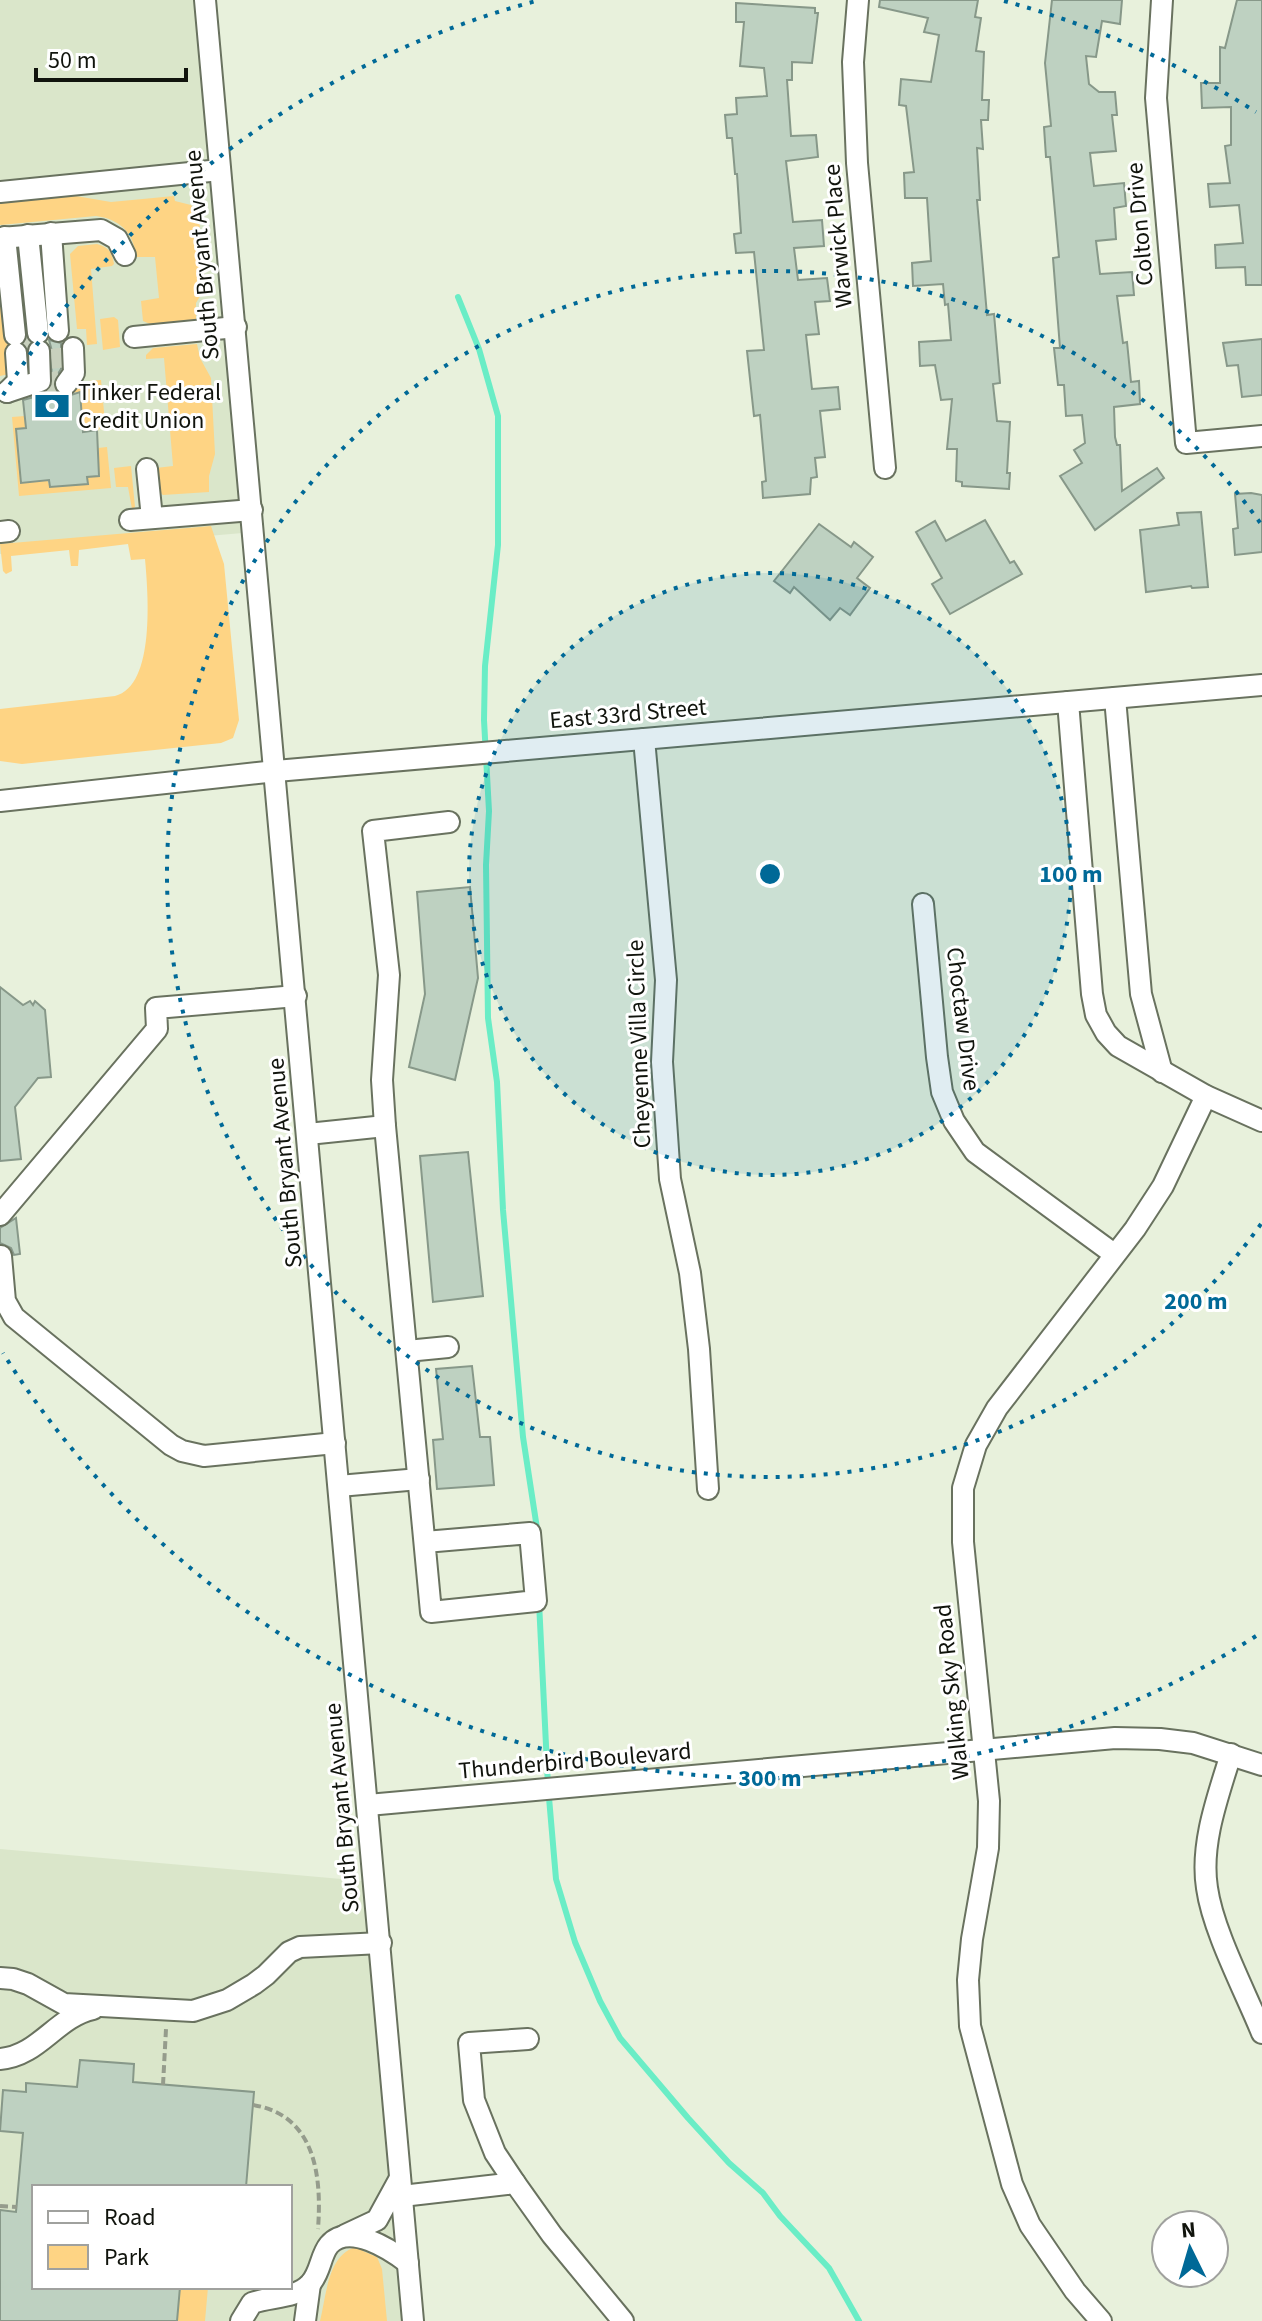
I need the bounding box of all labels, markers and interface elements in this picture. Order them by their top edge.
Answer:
scale bar [36,32,186,82]
text: 50 m [48,43,97,78]
street label: South Bryant Avenue [175,149,229,361]
street label: Colton Drive [1117,161,1163,287]
street label: Warwick Place [814,163,862,309]
place label: Tinker Federal Credit Union [78,375,221,438]
bank icon: Tinker Federal Credit Union [33,387,71,425]
street label: East 33rd Street [548,690,708,738]
text: 100 m [1039,857,1103,892]
centre of rings [756,860,784,888]
street label: Cheyenne Villa Circle [618,939,660,1149]
street label: Choctaw Drive [937,945,989,1093]
street label: South Bryant Avenue [258,1057,312,1269]
text: 200 m [1164,1284,1228,1319]
street label: Walking Sky Road [925,1602,979,1782]
street label: South Bryant Avenue [315,1702,369,1914]
street label: Thunderbird Boulevard [457,1733,693,1789]
text: 300 m [738,1761,802,1796]
legend [32,2185,292,2289]
text: Road [104,2200,156,2235]
north arrow [1150,2209,1230,2289]
text: N [1180,2213,1197,2247]
text: Park [104,2240,149,2275]

